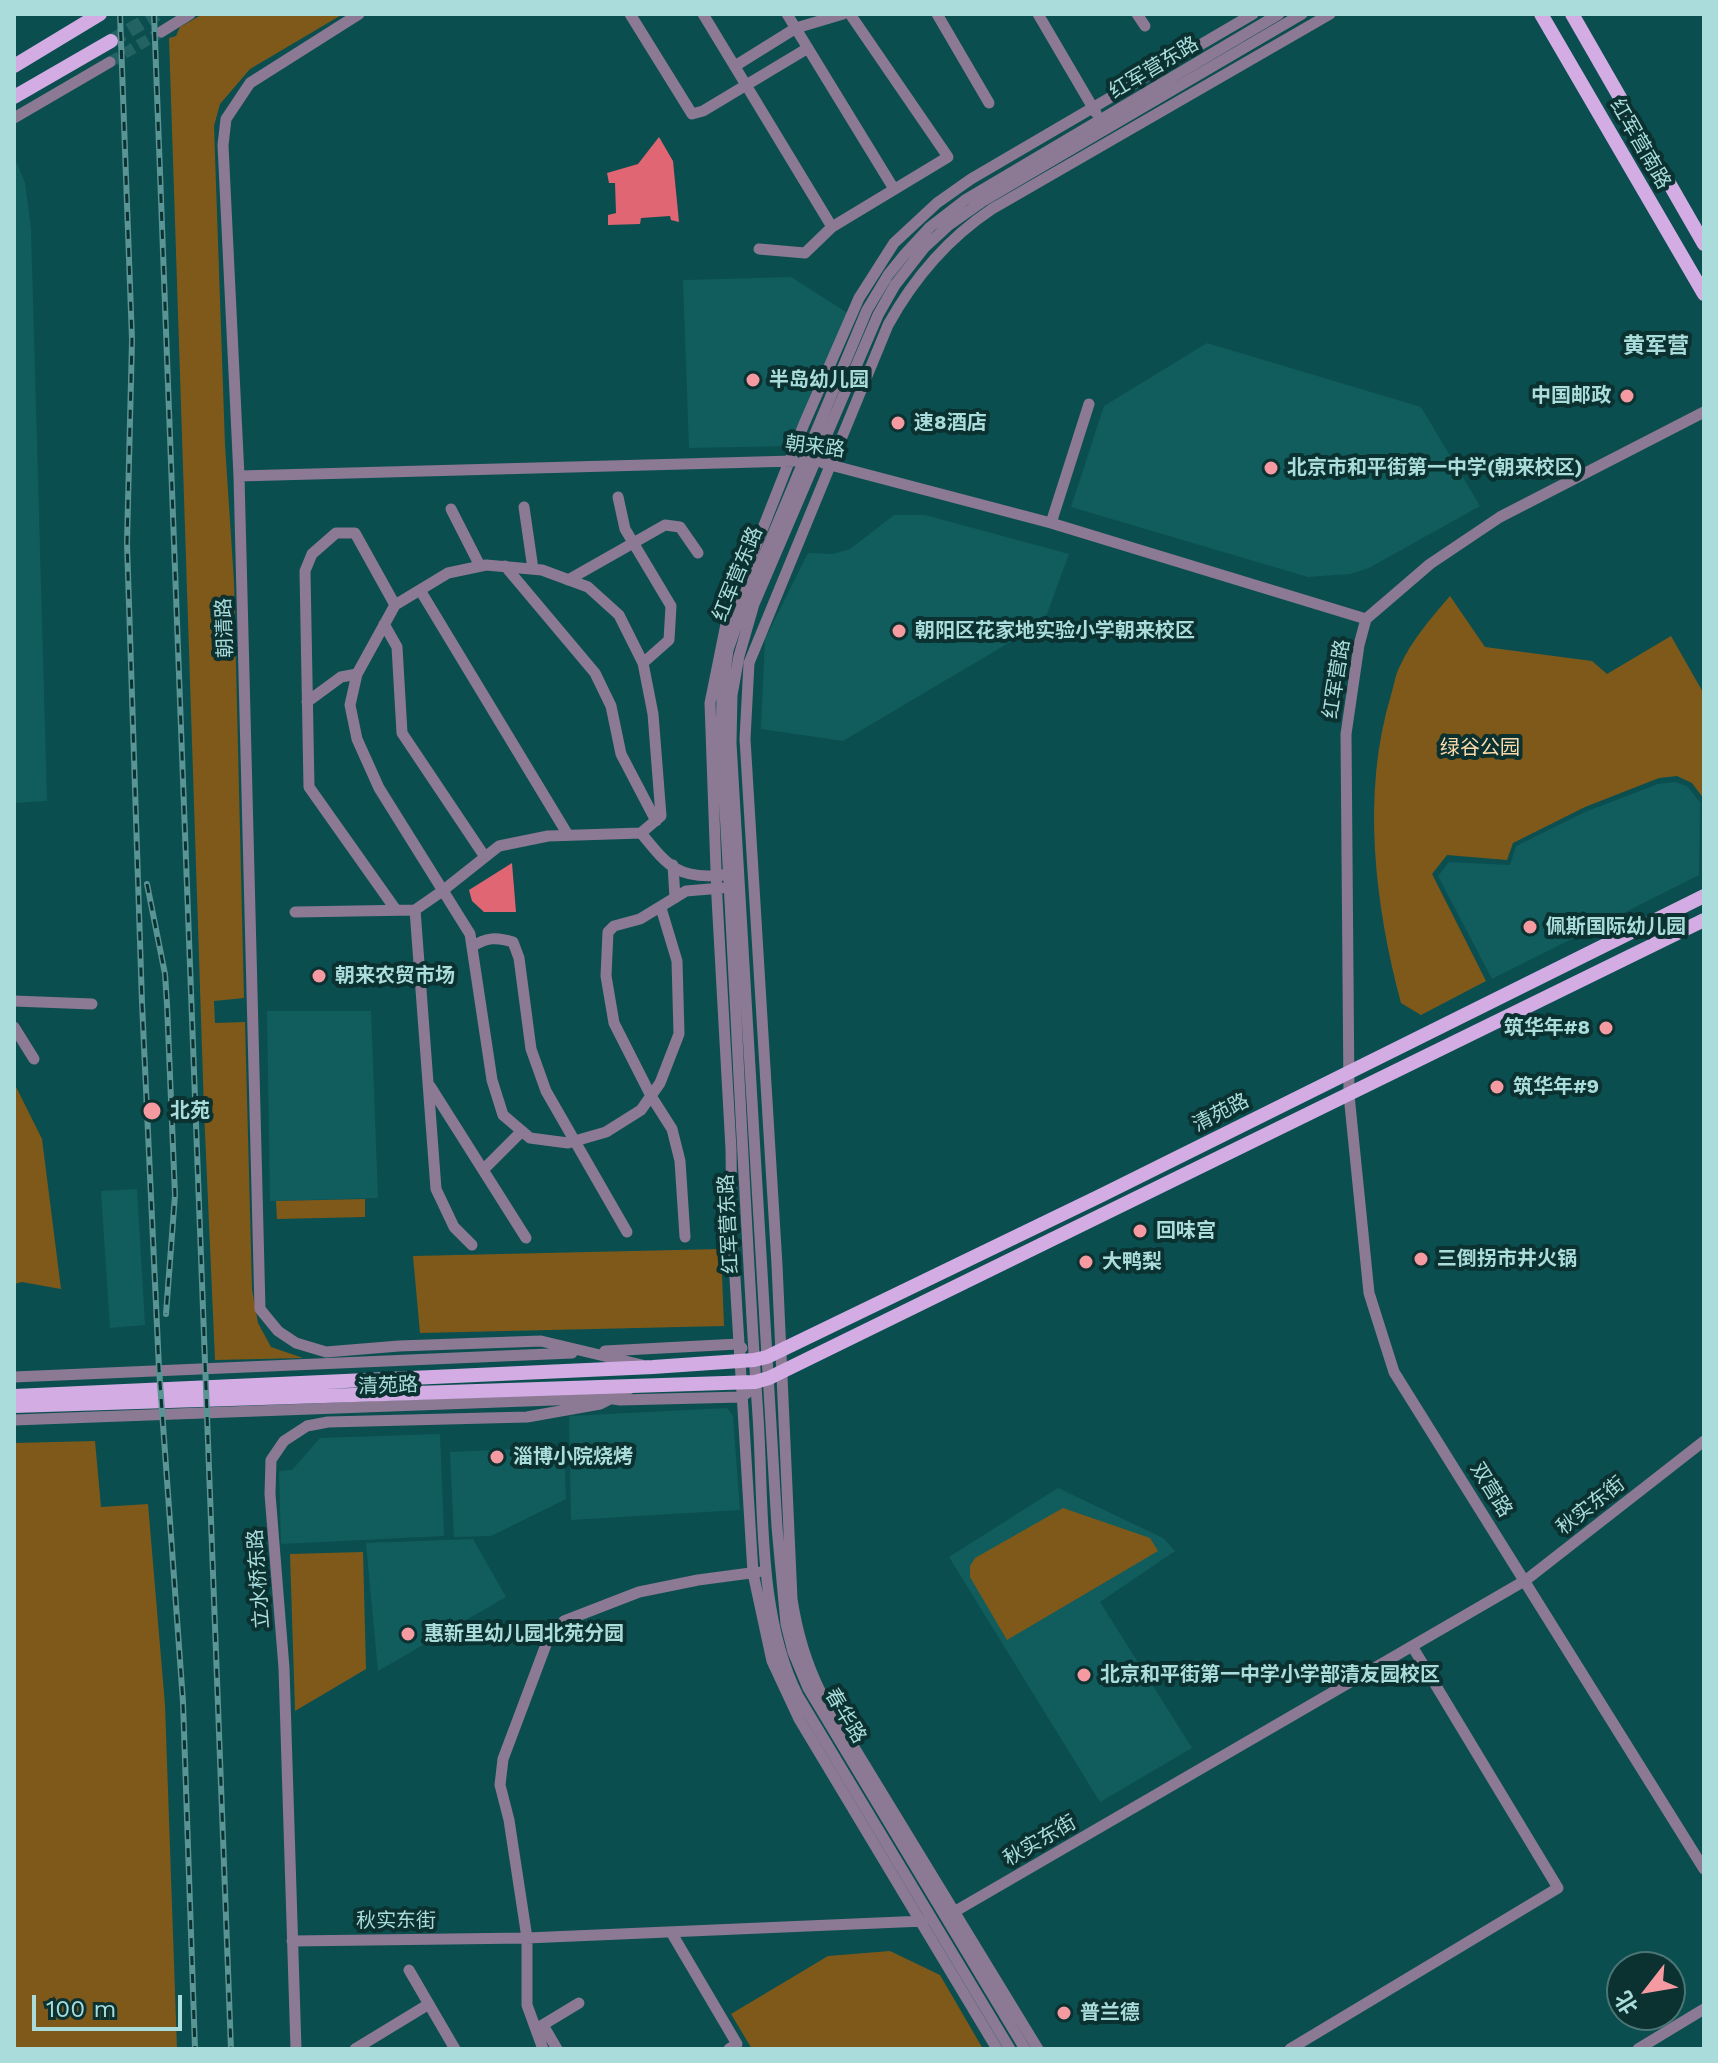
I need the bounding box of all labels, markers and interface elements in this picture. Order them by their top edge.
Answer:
street label: 红军营东路 [1105,32,1203,104]
street label: 红军营南路 [1605,95,1675,193]
district label: 黄军营 [1623,334,1689,360]
place label: 半岛幼儿园 [769,368,869,392]
marker: 半岛幼儿园 [744,371,762,389]
place label: 中国邮政 [1531,384,1611,408]
marker: 中国邮政 [1618,387,1636,405]
place label: 速8酒店 [914,411,987,435]
marker: 速8酒店 [889,414,907,432]
street label: 朝来路 [784,431,846,463]
place label: 北京市和平街第一中学(朝来校区) [1287,456,1583,480]
marker: 北京市和平街第一中学(朝来校区) [1262,459,1280,477]
street label: 红军营东路 [708,523,768,625]
street label: 朝清路 [212,598,238,658]
place label: 朝阳区花家地实验小学朝来校区 [915,619,1195,643]
marker: 朝阳区花家地实验小学朝来校区 [890,622,908,640]
street label: 红军营路 [1319,638,1355,720]
park label: 绿谷公园 [1440,736,1520,760]
place label: 佩斯国际幼儿园 [1546,915,1686,939]
marker: 佩斯国际幼儿园 [1521,918,1539,936]
place label: 朝来农贸市场 [335,964,455,988]
marker: 朝来农贸市场 [310,967,328,985]
place label: 筑华年#8 [1504,1016,1590,1040]
marker: 筑华年#8 [1597,1019,1615,1037]
place label: 筑华年#9 [1513,1075,1599,1099]
marker: 筑华年#9 [1488,1078,1506,1096]
street label: 清苑路 [1189,1089,1253,1137]
place label: 北苑 [170,1099,210,1123]
marker: 北苑 [141,1100,163,1122]
street label: 红军营东路 [714,1173,744,1275]
place label: 回味宫 [1156,1219,1216,1243]
marker: 回味宫 [1131,1222,1149,1240]
place label: 三倒拐市井火锅 [1437,1247,1577,1271]
place label: 大鸭梨 [1102,1250,1162,1274]
marker: 三倒拐市井火锅 [1412,1250,1430,1268]
marker: 大鸭梨 [1077,1253,1095,1271]
street label: 清苑路 [358,1373,418,1399]
place label: 淄博小院烧烤 [513,1445,633,1469]
marker: 淄博小院烧烤 [488,1448,506,1466]
street label: 双营路 [1465,1458,1517,1522]
street label: 秋实东街 [1552,1472,1630,1540]
street label: 立水桥东路 [244,1528,274,1630]
place label: 惠新里幼儿园北苑分园 [424,1622,624,1646]
marker: 惠新里幼儿园北苑分园 [399,1625,417,1643]
place label: 北京和平街第一中学小学部清友园校区 [1100,1663,1440,1687]
marker: 北京和平街第一中学小学部清友园校区 [1075,1666,1093,1684]
street label: 春华路 [819,1684,871,1748]
street label: 秋实东街 [999,1811,1081,1871]
street label: 秋实东街 [356,1909,436,1933]
north arrow [1606,1951,1686,2031]
scale bar [36,1979,186,2029]
text: 北 [1610,1987,1643,2018]
text: 100 m [46,1995,116,2023]
place label: 普兰德 [1080,2001,1140,2025]
marker: 普兰德 [1055,2004,1073,2022]

